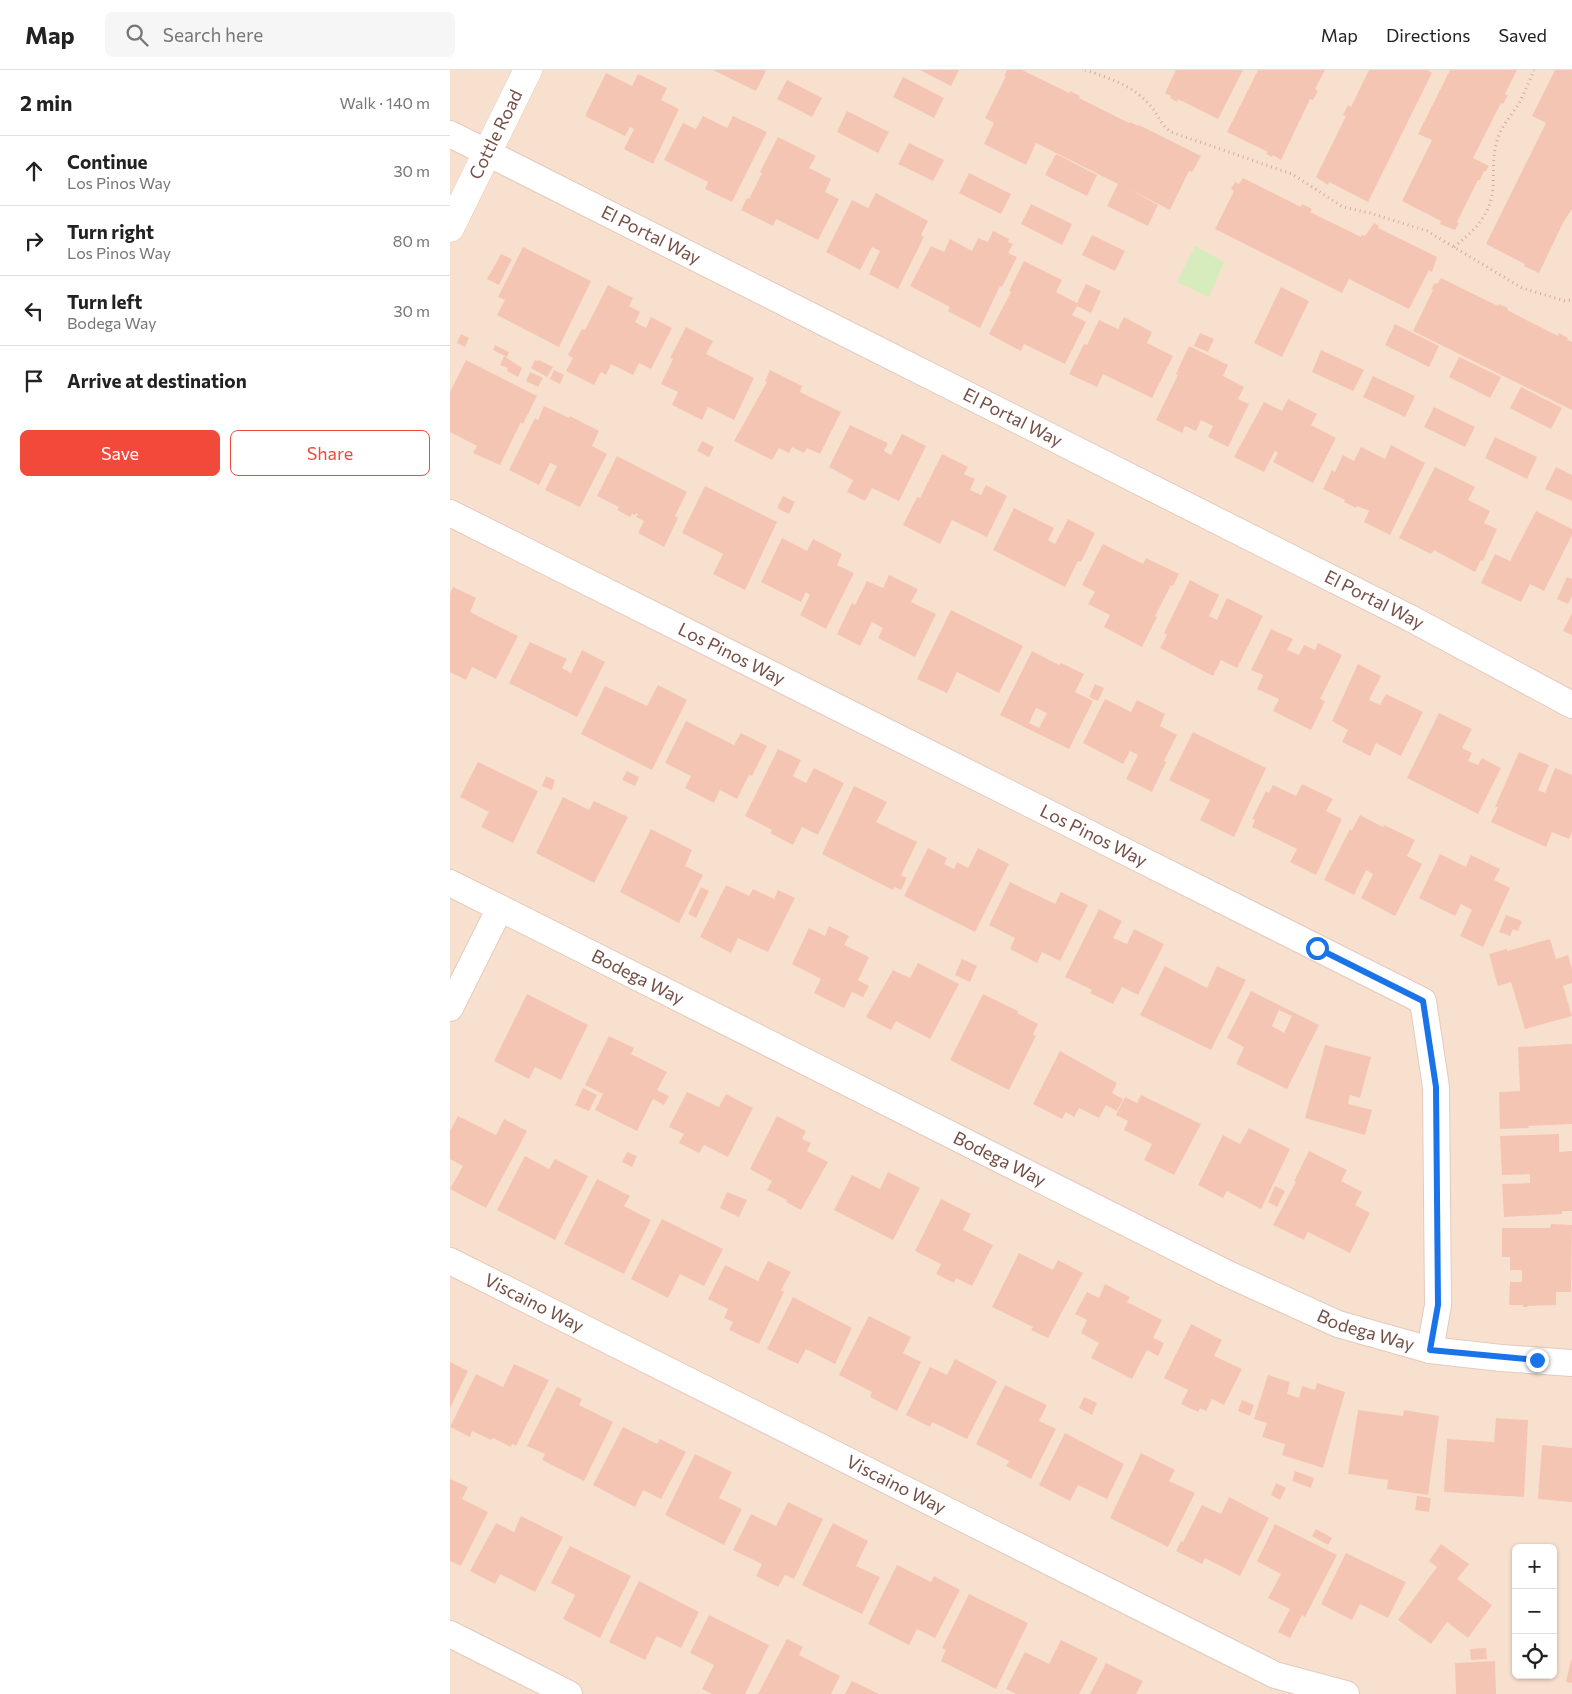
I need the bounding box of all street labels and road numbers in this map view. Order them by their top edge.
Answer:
street label: Cottle Road [464,86,527,183]
street label: El Portal Way [598,200,705,269]
street label: El Portal Way [960,382,1066,451]
street label: El Portal Way [1321,565,1428,633]
street label: Los Pinos Way [675,617,789,689]
street label: Los Pinos Way [1037,799,1151,871]
street label: Bodega Way [588,944,688,1009]
street label: Bodega Way [950,1126,1050,1191]
street label: Viscaino Way [481,1268,588,1336]
street label: Bodega Way [1314,1304,1417,1355]
street label: Viscaino Way [843,1450,950,1518]

